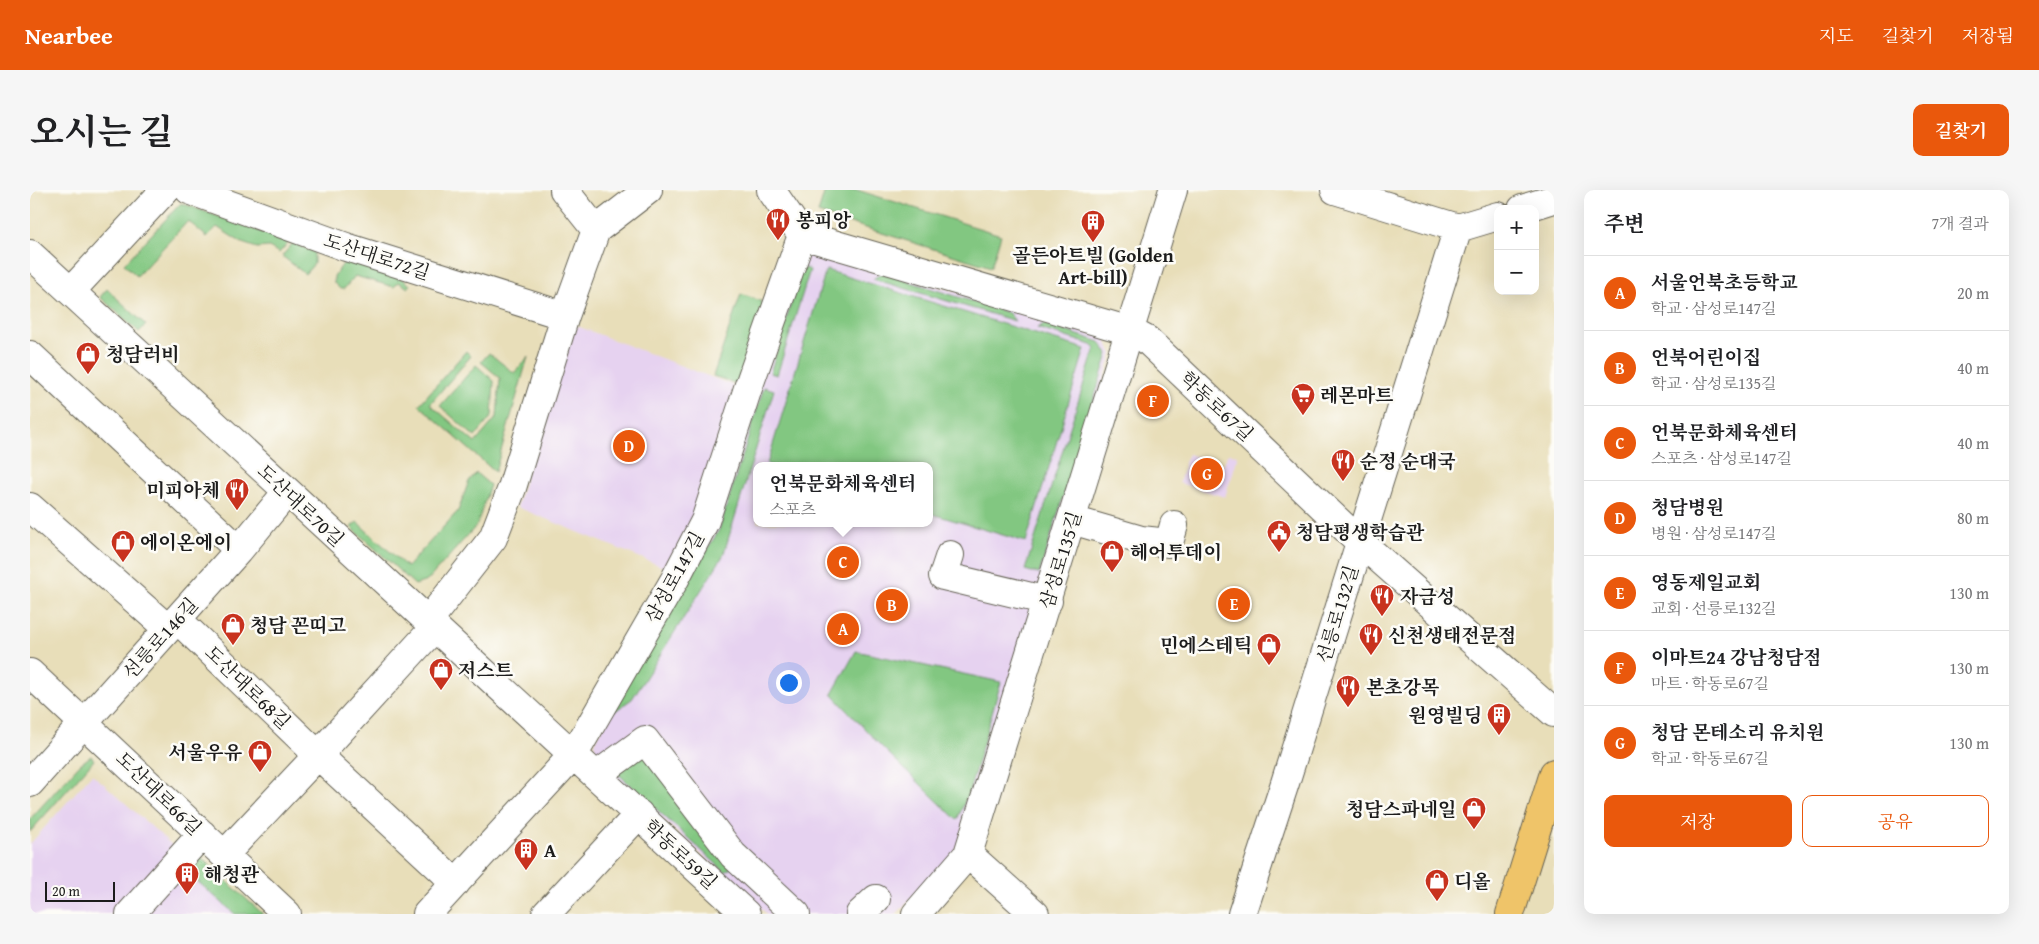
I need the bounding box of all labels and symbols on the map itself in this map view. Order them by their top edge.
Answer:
place label: 봉피앙 [796,206,852,234]
restaurant icon: 봉피앙 [765,207,791,241]
building icon: 골든아트빌 (Golden Art-bill) [1080,209,1106,243]
street label: 도산대로72길 [320,226,434,286]
place label: 골든아트빌 (Golden Art-bill) [1012,241,1174,291]
place label: 청담러비 [106,340,179,368]
shop icon: 청담러비 [75,341,101,375]
street label: 학동로67길 [1174,364,1260,448]
place label: 레몬마트 [1320,381,1394,409]
pin: F [1137,382,1169,420]
supermarket icon: 레몬마트 [1290,382,1316,416]
pin: D [613,427,645,465]
place label: 순정 순대국 [1360,447,1456,475]
restaurant icon: 순정 순대국 [1330,448,1356,482]
pin: G [1191,455,1223,493]
street label: 도산대로70길 [251,457,351,553]
place label: 미피아체 [147,476,220,504]
restaurant icon: 미피아체 [224,477,250,511]
street label: 삼성로135길 [1032,508,1088,612]
place label: 청담평생학습관 [1296,518,1425,546]
public building icon: 청담평생학습관 [1266,519,1292,553]
street label: 삼성로147길 [637,526,711,628]
place label: 에이온에이 [140,528,232,556]
shop icon: 에이온에이 [110,529,136,563]
place label: 헤어투데이 [1130,538,1222,566]
shop icon: 헤어투데이 [1099,539,1125,573]
pin: C [827,543,859,581]
street label: 선릉로132길 [1309,562,1365,666]
place label: 자금성 [1400,582,1455,610]
restaurant icon: 자금성 [1369,583,1395,617]
pin: E [1218,585,1250,623]
pin: B [876,586,908,624]
street label: 선릉로146길 [116,591,204,685]
pin: A [827,610,859,648]
place label: 청담 꼰띠고 [250,611,347,639]
shop icon: 청담 꼰띠고 [220,612,246,646]
place label: 신천생태전문점 [1388,621,1516,649]
restaurant icon: 신천생태전문점 [1358,622,1384,656]
place label: 민에스테틱 [1160,631,1252,659]
shop icon: 민에스테틱 [1256,632,1282,666]
street label: 도산대로68길 [199,639,297,735]
place label: 저스트 [458,656,514,684]
shop icon: 저스트 [428,657,454,691]
your location [776,670,802,696]
place label: 본초강목 [1366,673,1439,701]
restaurant icon: 본초강목 [1335,674,1361,708]
place label: 원영빌딩 [1409,701,1482,729]
building icon: 원영빌딩 [1486,702,1512,736]
place label: 서울우유 [169,738,243,766]
shop icon: 서울우유 [247,739,273,773]
street label: 도산대로66길 [110,745,208,841]
place label: 청담스파네일 [1346,795,1456,823]
shop icon: 청담스파네일 [1461,796,1487,830]
street label: 학동로59길 [638,812,724,896]
place label: A [544,836,556,864]
building icon: A [513,837,539,871]
place label: 해청관 [204,860,260,888]
building icon: 해청관 [174,861,200,895]
place label: 디올 [1454,867,1491,895]
shop icon: 디올 [1424,868,1450,902]
scale bar [45,879,115,902]

